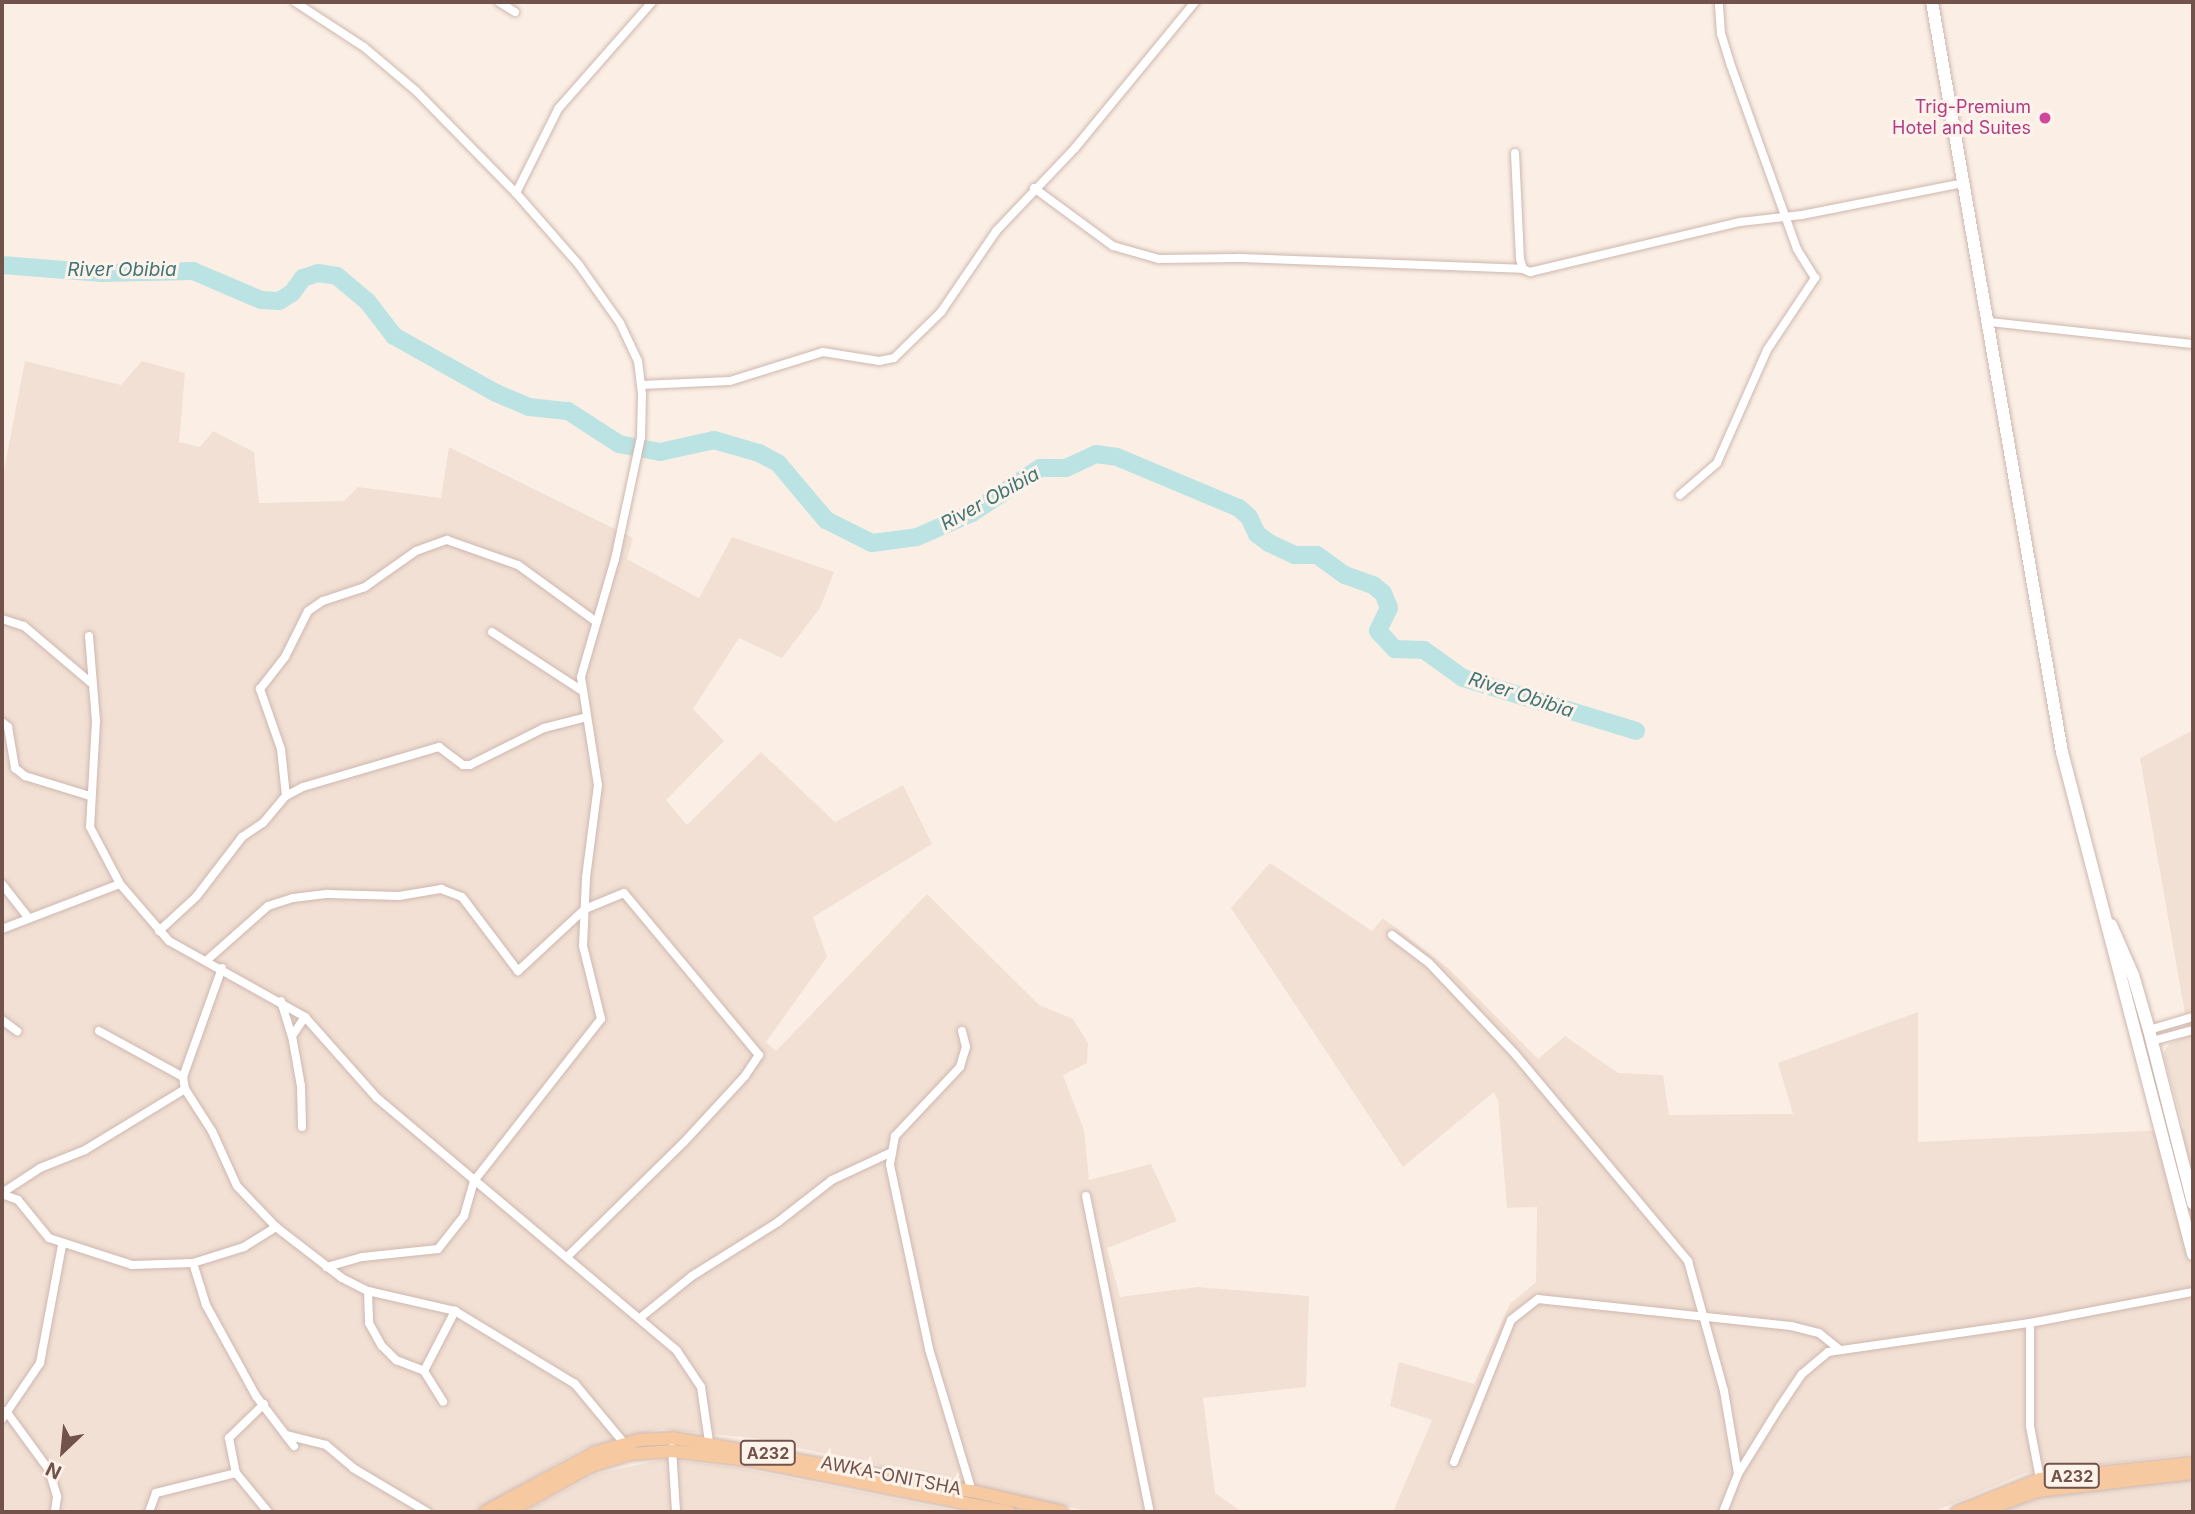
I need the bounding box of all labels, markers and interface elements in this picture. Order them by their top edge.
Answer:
place label: Trig-Premium Hotel and Suites [1892,97,2031,140]
marker: Trig-Premium Hotel and Suites [2037,110,2053,126]
water label: River Obibia [67,259,177,281]
water label: River Obibia [937,463,1043,535]
water label: River Obibia [1466,667,1576,723]
north arrow [28,1416,98,1486]
road number: A232 [738,1441,798,1466]
street label: AWKA-ONITSHA [819,1452,963,1500]
text: N [42,1457,65,1484]
road number: A232 [2042,1464,2102,1488]

